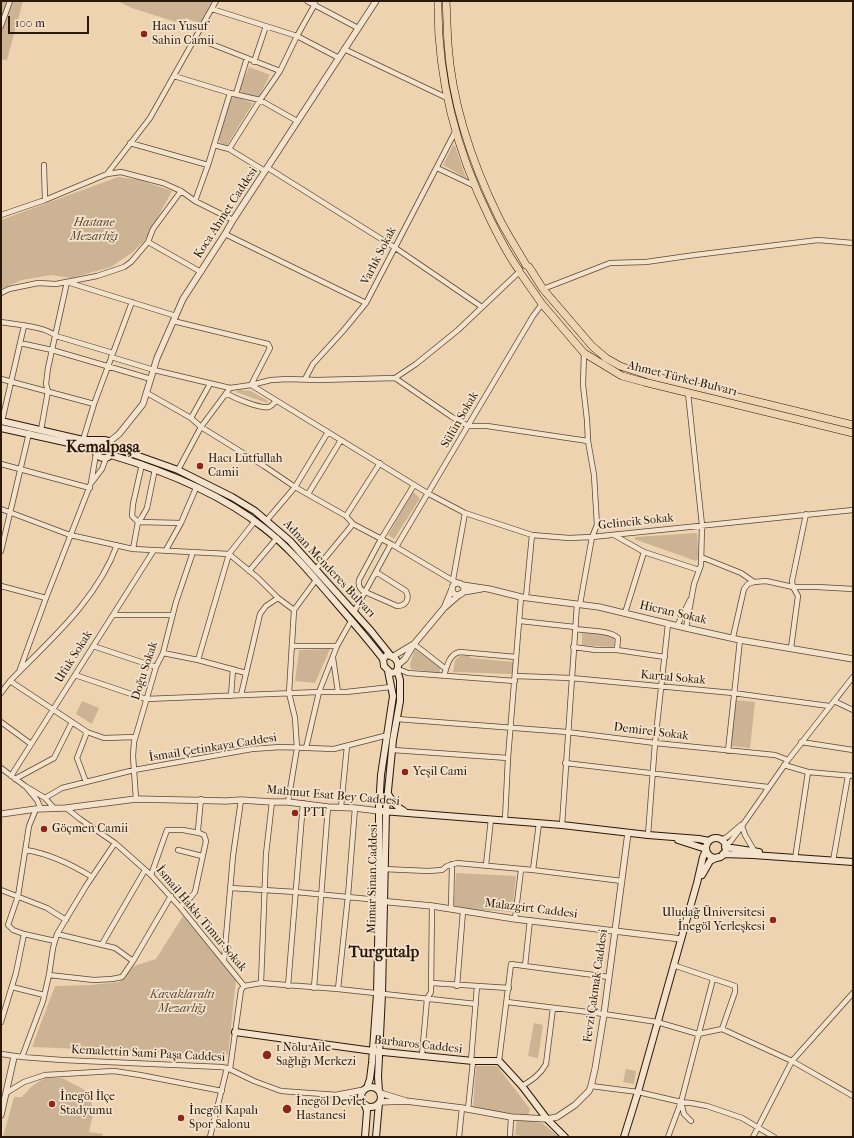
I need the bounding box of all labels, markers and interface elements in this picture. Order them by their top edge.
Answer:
scale bar [10,8,91,34]
text: 100 m [15,16,45,30]
place label: Hacı Yusuf Sahin Camii [152,20,214,48]
marker: Hacı Yusuf Sahin Camii [139,29,149,39]
street label: Koca Ahmet Caddesi [191,165,261,261]
park label: Hastane Mezarlığı [70,216,118,244]
street label: Varlık Sokak [358,225,400,287]
street label: Ahmet Türkel Bulvarı [626,358,738,400]
street label: Sülün Sokak [438,389,482,451]
district label: Kemalpaşa [66,438,140,458]
place label: Hacı Lütfullah Camii [208,452,282,480]
marker: Hacı Lütfullah Camii [195,461,205,471]
street label: Gelincik Sokak [598,511,674,533]
street label: Adnan Menderes Bulvarı [280,517,378,621]
street label: Hicran Sokak [638,598,708,628]
street label: Ufuk Sokak [52,628,96,686]
street label: Doğu Sokak [129,640,161,702]
street label: Kartal Sokak [640,668,706,688]
street label: Demirel Sokak [613,720,689,744]
street label: İsmail Çetinkaya Caddesi [148,731,278,765]
place label: Yeşil Cami [413,765,467,779]
marker: Yeşil Cami [400,767,410,777]
street label: Mahmut Esat Bey Caddesi [266,783,400,809]
place label: PTT [303,806,327,820]
marker: PTT [290,808,300,818]
place label: Göçmen Camii [52,822,128,836]
marker: Göçmen Camii [39,824,49,834]
street label: Mimar Sinan Caddesi [365,824,381,934]
street label: İsmail Hakkı Timur Sokak [153,863,249,975]
street label: Malazgirt Caddesi [484,896,578,922]
place label: Uludağ Üniversitesi İnegöl Yerleşkesi [662,906,765,934]
marker: Uludağ Üniversitesi İnegöl Yerleşkesi [768,915,778,925]
street label: Fevzi Çakmak Caddesi [581,928,611,1044]
district label: Turgutalp [349,943,419,963]
park label: Kavaklaraltı Mezarlığı [150,988,214,1016]
street label: Barbaros Caddesi [373,1033,463,1057]
place label: 1 Nolu Aile Sağlığı Merkezi [276,1041,356,1069]
street label: Kemalettin Sami Paşa Caddesi [70,1043,226,1065]
marker: 1 Nolu Aile Sağlığı Merkezi [261,1049,273,1061]
place label: İnegöl İlçe Stadyumu [60,1090,115,1118]
place label: İnegöl Devlet Hastanesi [296,1095,366,1123]
marker: İnegöl İlçe Stadyumu [47,1099,57,1109]
marker: İnegöl Devlet Hastanesi [281,1103,293,1115]
place label: İnegöl Kapalı Spor Salonu [189,1104,258,1132]
marker: İnegöl Kapalı Spor Salonu [176,1113,186,1123]

